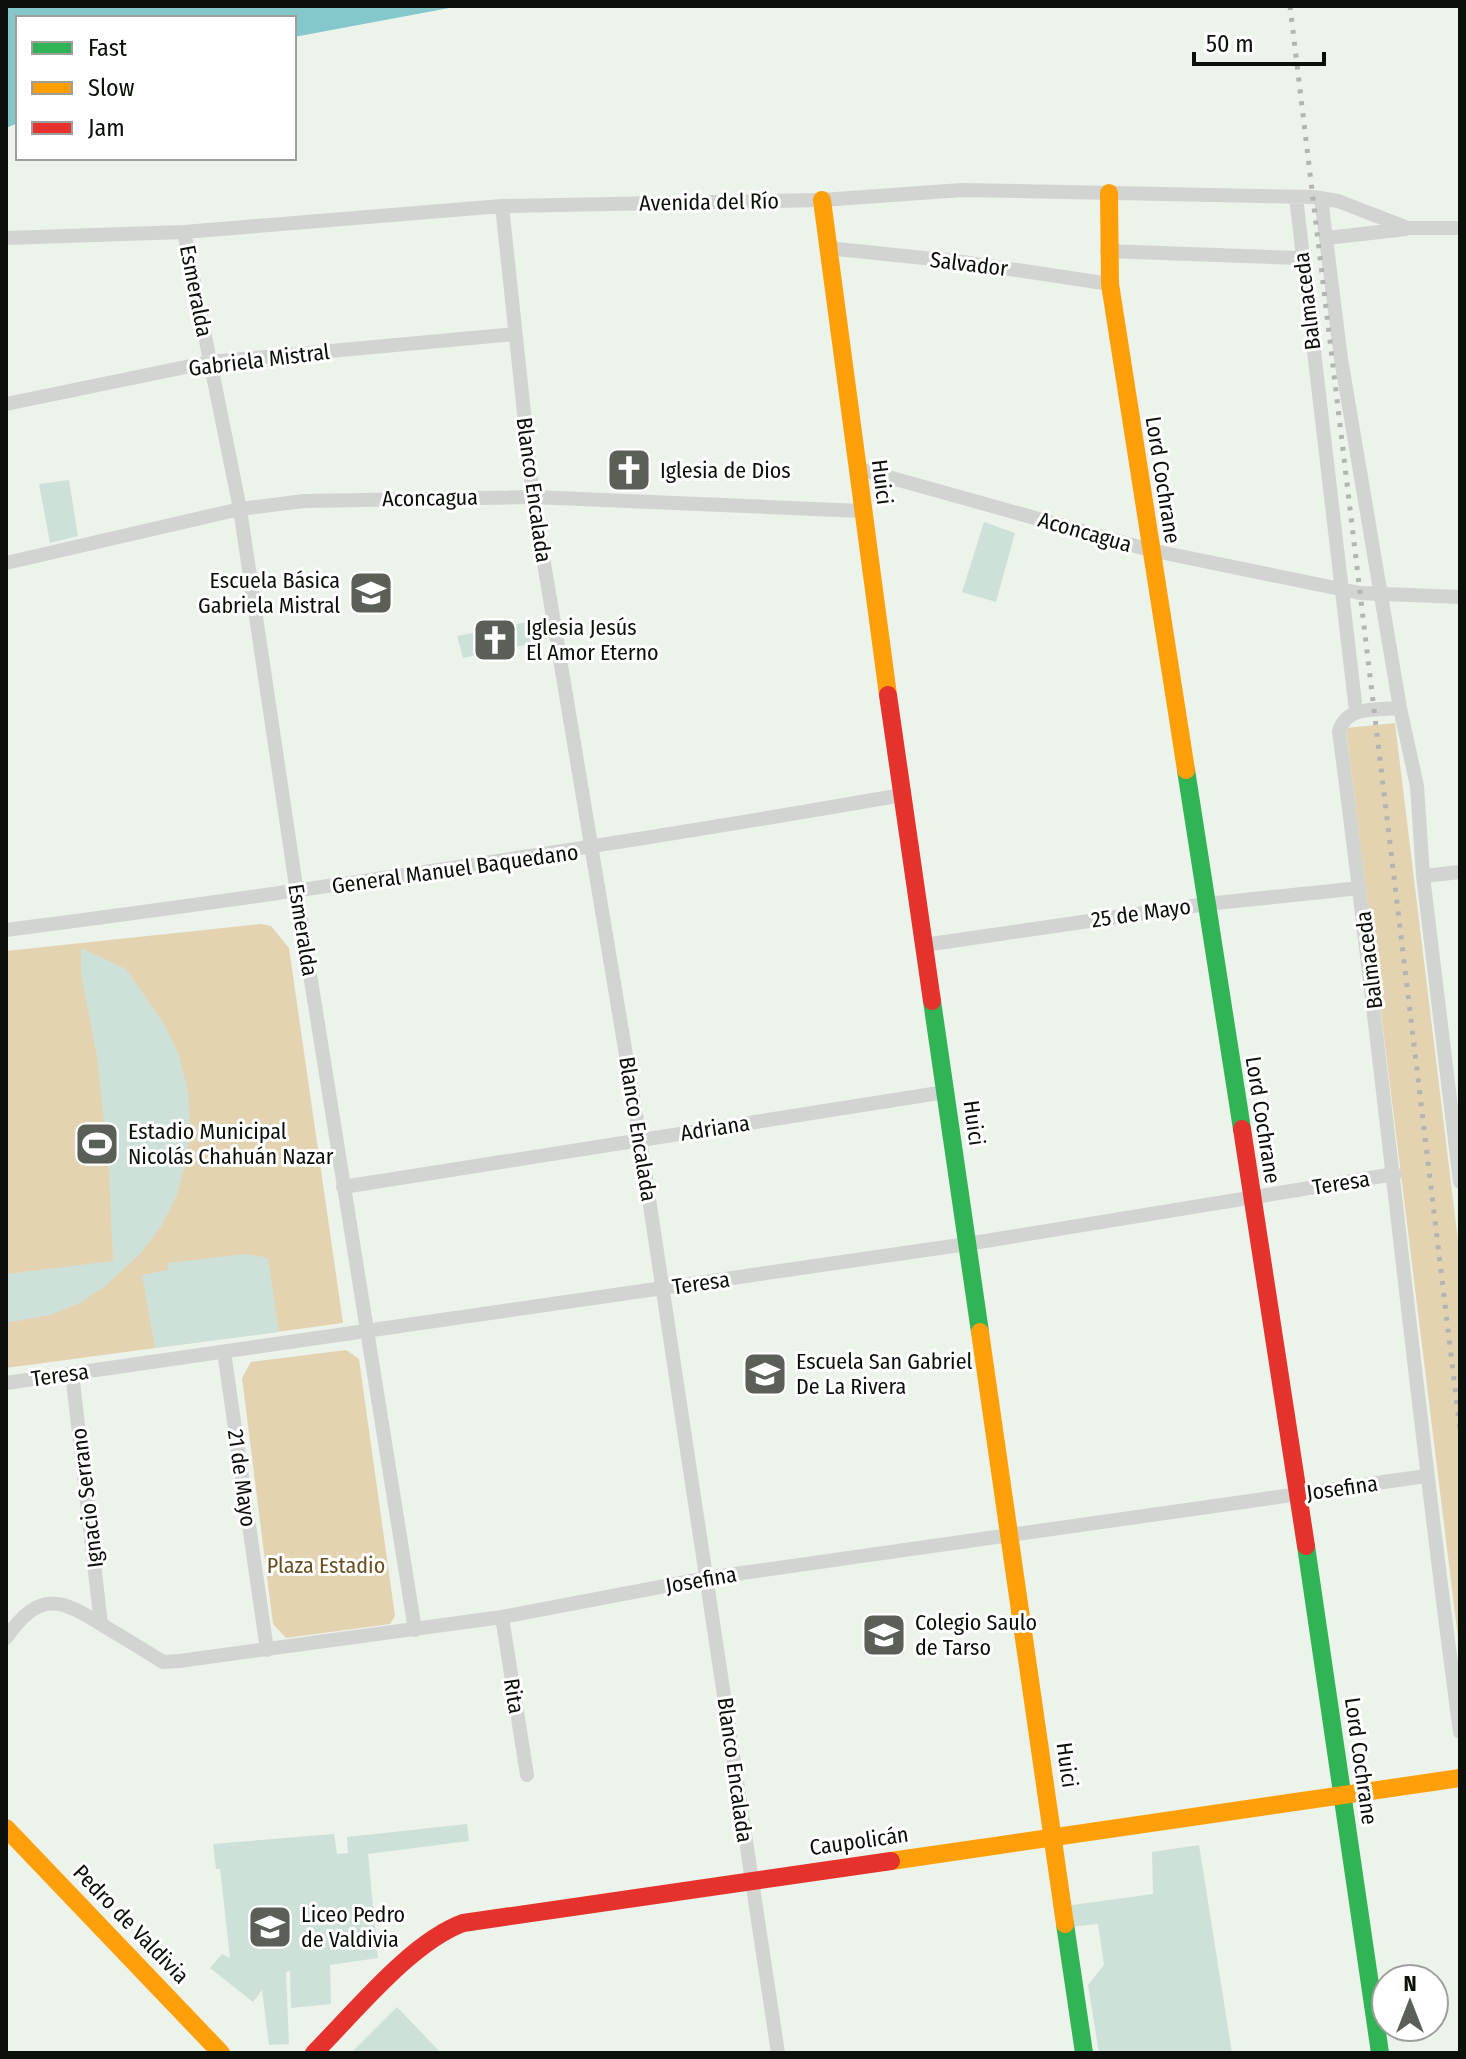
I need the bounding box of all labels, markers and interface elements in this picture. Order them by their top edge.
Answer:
legend [16,16,296,160]
scale bar [1194,16,1324,66]
text: 50 m [1206,30,1254,58]
text: Fast [88,34,127,62]
text: Slow [88,74,135,102]
text: Jam [88,114,125,142]
street label: Avenida del Río [639,187,779,217]
street label: Esmeralda [174,243,218,339]
street label: Salvador [928,246,1010,282]
street label: Balmaceda [1288,250,1326,352]
street label: Gabriela Mistral [187,338,331,382]
street label: Lord Cochrane [1140,414,1186,546]
street label: Blanco Encalada [510,416,558,564]
church icon: Iglesia de Dios [605,446,653,494]
place label: Iglesia de Dios [660,457,791,484]
street label: Huici [866,458,898,506]
street label: Aconcagua [382,484,478,512]
street label: Aconcagua [1035,506,1135,558]
place label: Escuela Básica Gabriela Mistral [198,567,340,619]
school or university icon: Escuela Básica Gabriela Mistral [347,569,395,617]
place label: Iglesia Jesús El Amor Eterno [526,614,659,666]
church icon: Iglesia Jesús El Amor Eterno [471,616,519,664]
street label: General Manuel Baquedano [330,838,580,900]
street label: Esmeralda [282,882,324,978]
street label: 25 de Mayo [1090,893,1192,933]
street label: Balmaceda [1350,909,1388,1011]
street label: Lord Cochrane [1240,1054,1286,1186]
street label: Blanco Encalada [613,1055,663,1203]
street label: Huici [957,1099,991,1147]
street label: Adriana [678,1109,752,1147]
place label: Estadio Municipal Nicolás Chahuán Nazar [128,1118,334,1170]
sports icon: Estadio Municipal Nicolás Chahuán Nazar [73,1120,121,1168]
street label: Teresa [1310,1165,1372,1201]
street label: Teresa [671,1266,731,1300]
place label: Escuela San Gabriel De La Rivera [796,1348,973,1400]
school or university icon: Escuela San Gabriel De La Rivera [741,1350,789,1398]
street label: Teresa [30,1358,90,1392]
street label: Ignacio Serrano [65,1427,109,1569]
street label: 21 de Mayo [222,1428,262,1528]
street label: Josefina [1305,1470,1379,1506]
park label: Plaza Estadio [267,1552,385,1579]
street label: Josefina [663,1560,739,1600]
place label: Colegio Saulo de Tarso [915,1609,1037,1661]
school or university icon: Colegio Saulo de Tarso [860,1611,908,1659]
street label: Rita [498,1676,530,1716]
street label: Blanco Encalada [711,1696,759,1844]
street label: Lord Cochrane [1339,1696,1383,1826]
street label: Huici [1050,1741,1084,1789]
street label: Caupolicán [808,1821,910,1861]
street label: Pedro de Valdivia [67,1859,195,1989]
place label: Liceo Pedro de Valdivia [301,1901,405,1953]
school or university icon: Liceo Pedro de Valdivia [246,1903,294,1951]
north arrow [1370,1963,1450,2043]
text: N [1403,1970,1417,1997]

